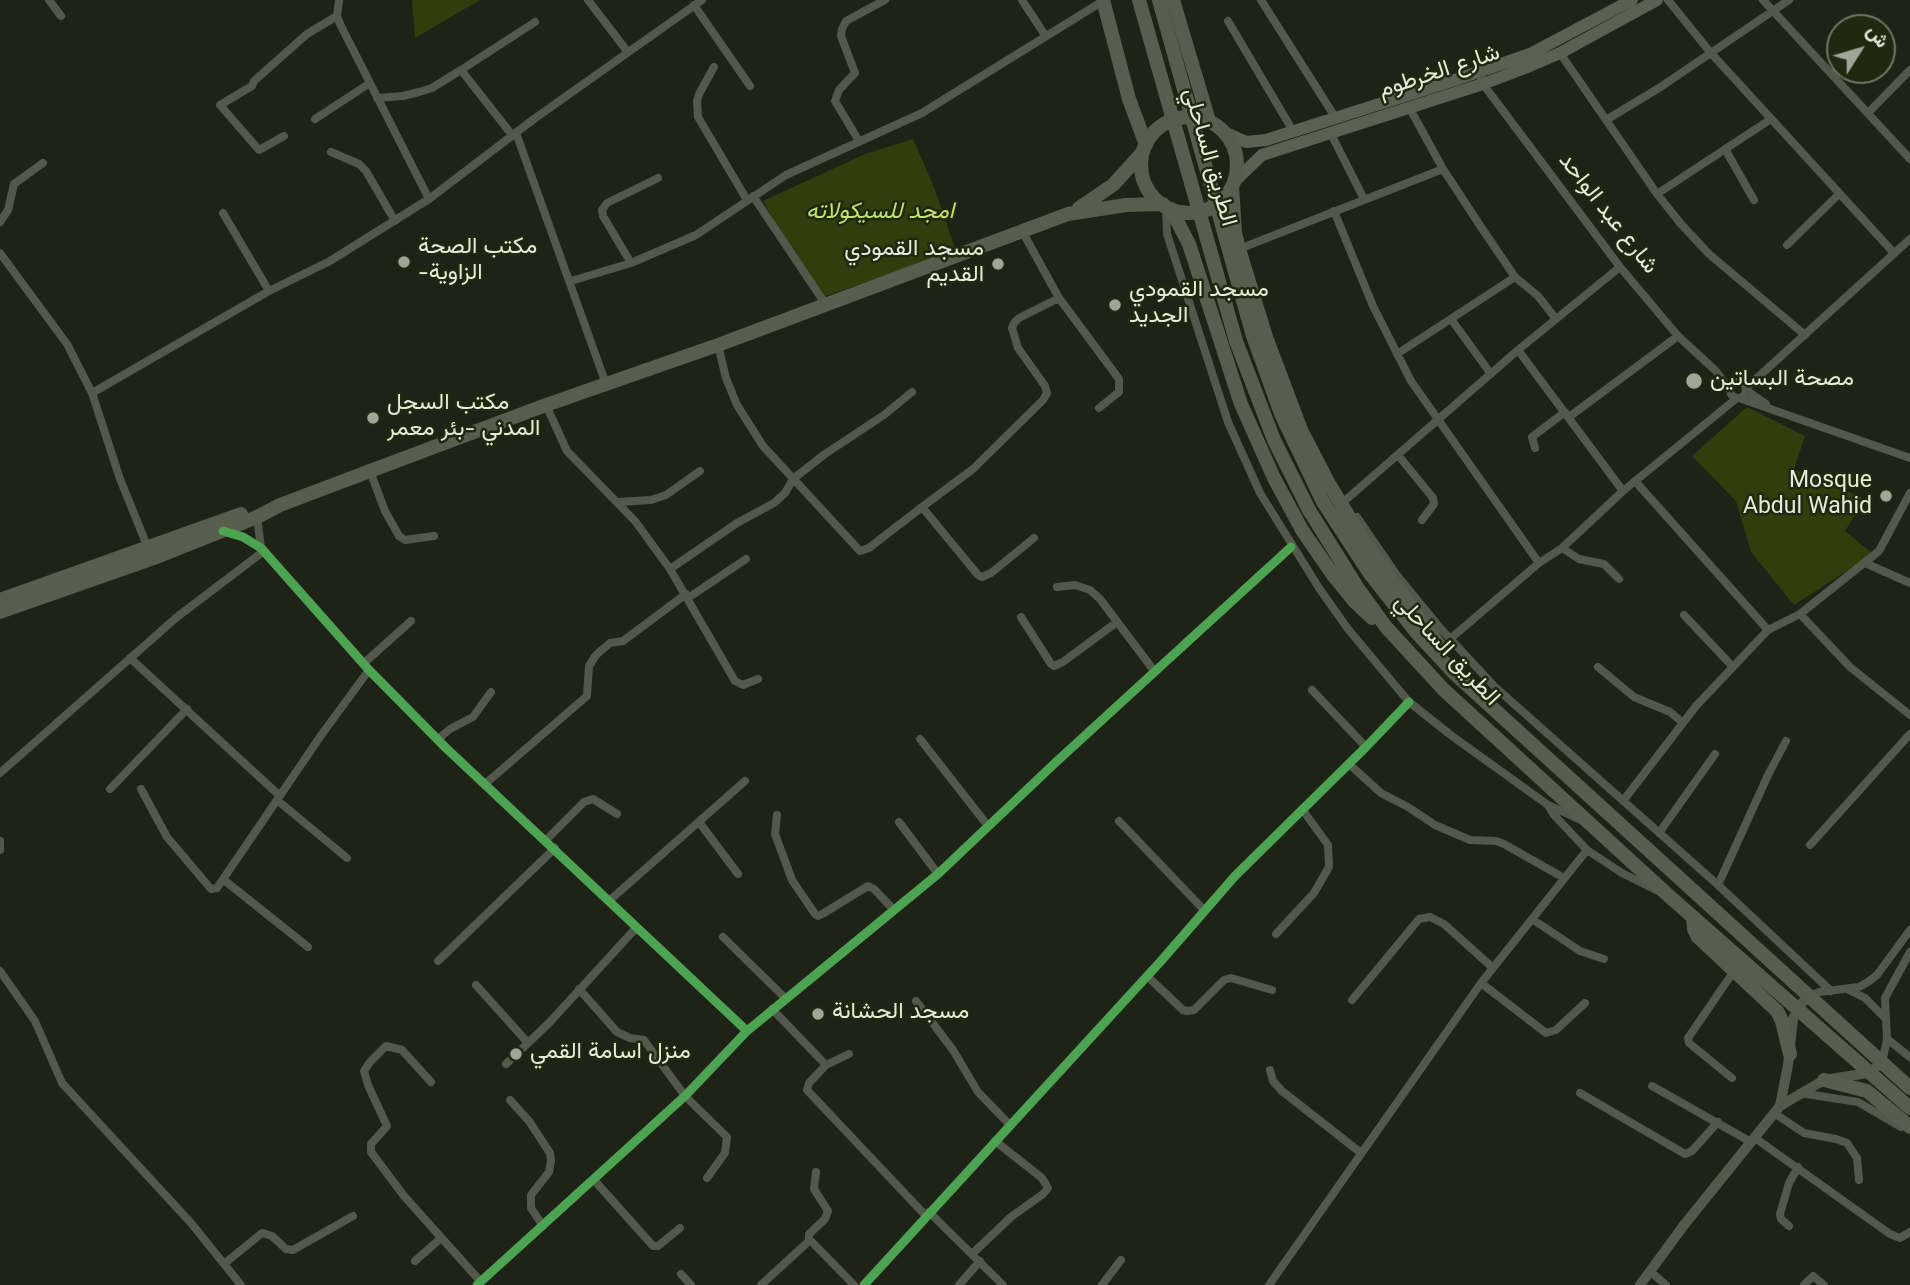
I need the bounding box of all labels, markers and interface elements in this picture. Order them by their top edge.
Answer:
north arrow [1826,14,1896,84]
text: ش [1858,19,1895,55]
street label: شارع الخرطوم [1376,41,1504,107]
street label: الطريق الساحلي [1174,86,1240,230]
street label: شارع عبد الواحد [1550,149,1662,281]
park label: امجد للسيكولاته [806,200,954,228]
place label: مكتب الصحة -الزاوية [418,235,537,289]
place label: مسجد القمودي القديم [844,237,984,291]
marker: مكتب الصحة -الزاوية [396,254,412,270]
marker: مسجد القمودي القديم [990,256,1006,272]
place label: مسجد القمودي الجديد [1129,278,1269,332]
marker: مسجد القمودي الجديد [1107,297,1123,313]
place label: مصحة البساتين [1710,367,1854,395]
marker: مصحة البساتين [1684,371,1704,391]
place label: مكتب السجل المدني -بئر معمر [387,391,540,445]
marker: مكتب السجل المدني -بئر معمر [365,410,381,426]
place label: Mosque Abdul Wahid [1743,469,1872,523]
marker: Mosque Abdul Wahid [1878,488,1894,504]
street label: الطريق الساحلي [1386,590,1504,714]
place label: مسجد الحشانة [832,1000,969,1028]
marker: مسجد الحشانة [810,1006,826,1022]
place label: منزل اسامة القمي [530,1040,691,1068]
marker: منزل اسامة القمي [508,1046,524,1062]

